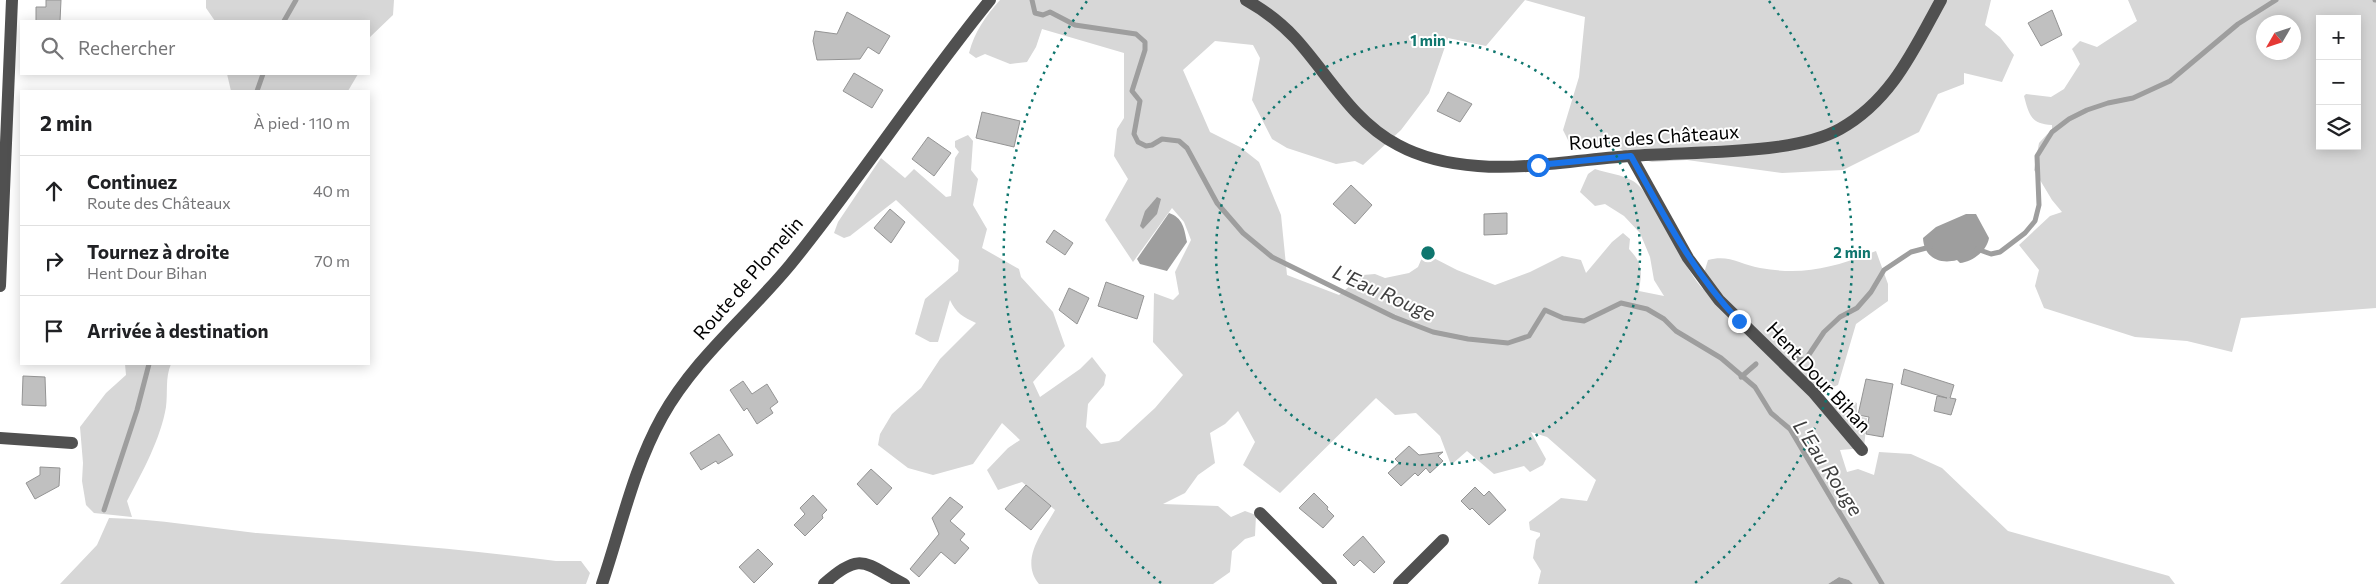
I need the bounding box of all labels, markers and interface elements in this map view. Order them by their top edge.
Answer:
north arrow [2256,15,2301,60]
map controls [2316,15,2361,150]
button: + [2316,15,2361,60]
search box [20,20,370,75]
text: 1 min [1410,31,1446,49]
icon: search [38,34,66,62]
text: Rechercher [78,36,176,59]
button: − [2316,60,2361,105]
button: layers [2316,105,2361,150]
text: 2 min [40,110,92,135]
text: À pied · 110 m [254,113,350,132]
street label: Route des Châteaux [1568,119,1740,154]
route start [1527,154,1550,177]
text: Continuez [87,170,177,193]
icon: ahead [40,177,68,205]
text: 40 m [313,181,350,200]
text: Route des Châteaux [87,193,231,212]
street label: Route de Plomelin [688,212,807,344]
text: Tournez à droite [87,240,229,263]
text: 2 min [1833,243,1871,261]
centre of rings [1419,244,1437,262]
icon: right [40,247,68,275]
text: 70 m [314,251,350,270]
water label: L'Eau Rouge [1329,259,1440,326]
text: Hent Dour Bihan [87,263,207,282]
route end [1728,310,1751,333]
icon: arrive [40,317,68,345]
street label: Hent Dour Bihan [1762,317,1876,437]
text: Arrivée à destination [87,319,269,342]
water label: L'Eau Rouge [1789,415,1869,520]

